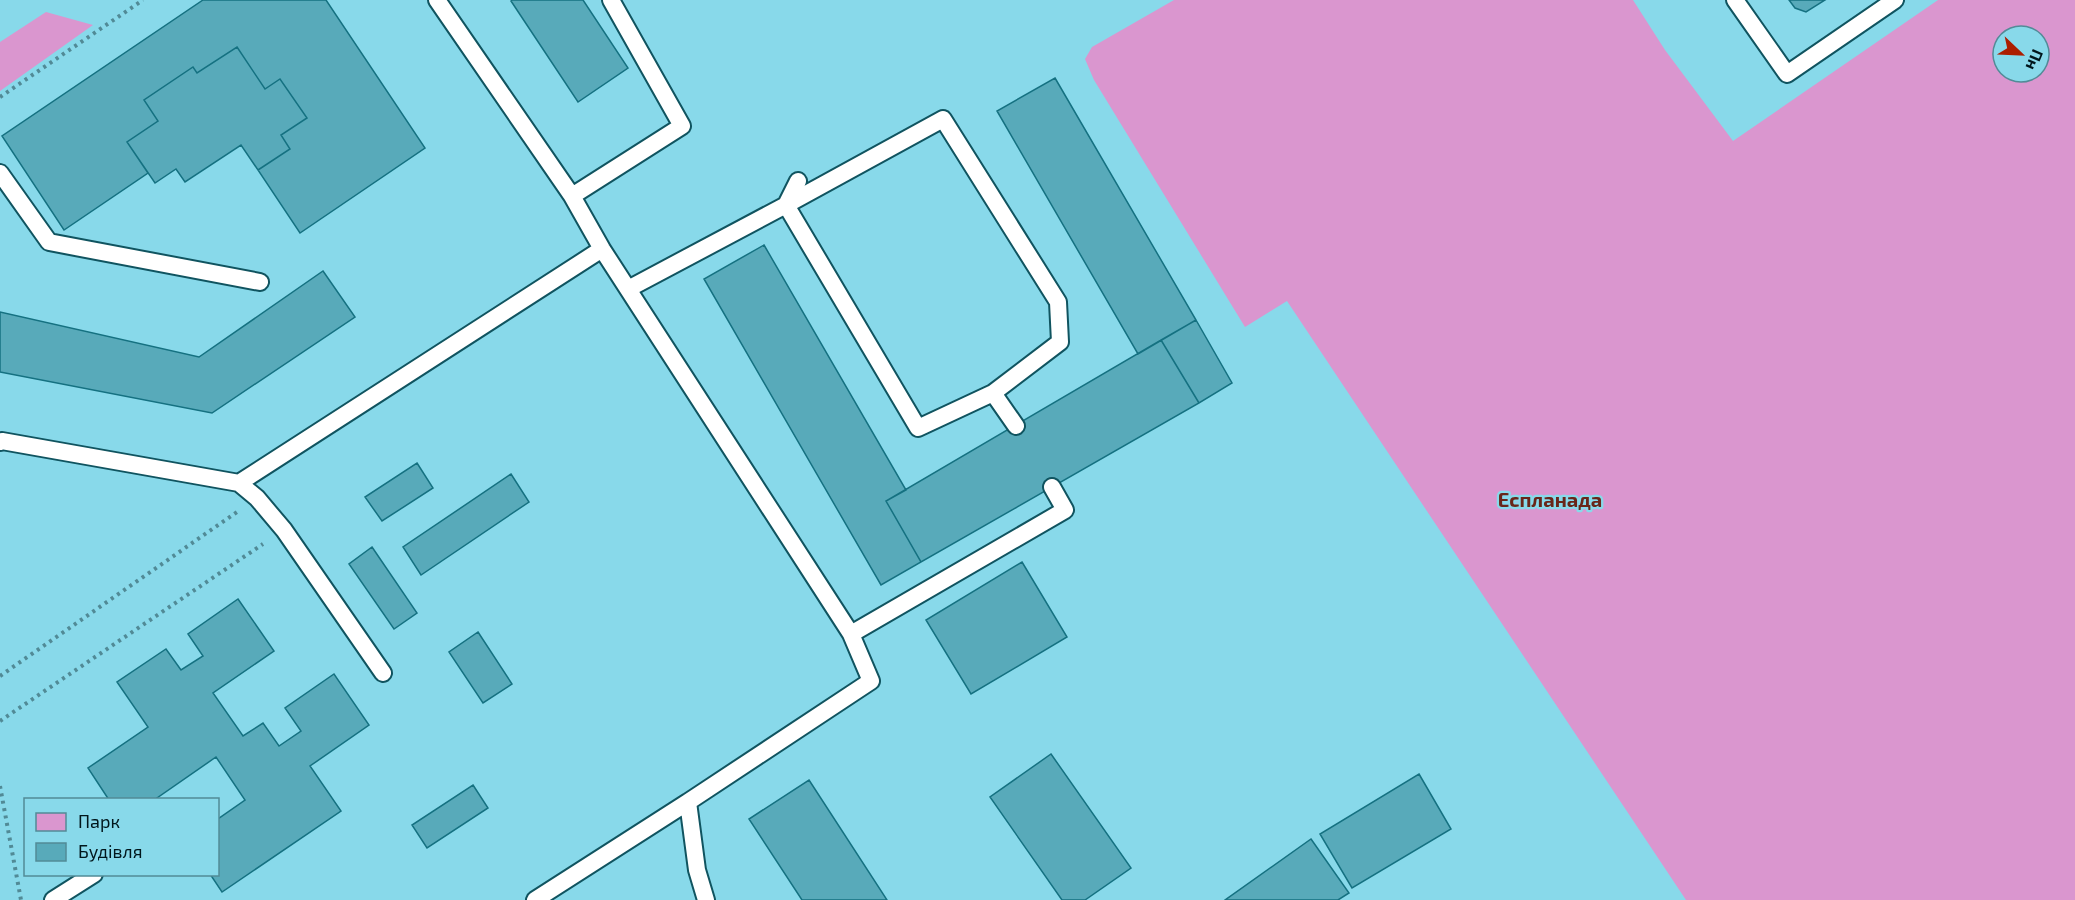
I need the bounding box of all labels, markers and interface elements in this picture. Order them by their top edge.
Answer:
north arrow [1991,24,2051,84]
text: Пн [2022,47,2048,73]
district label: Еспланада [1498,487,1602,511]
legend [24,798,219,876]
text: Парк [78,810,120,832]
text: Будівля [78,840,142,862]

